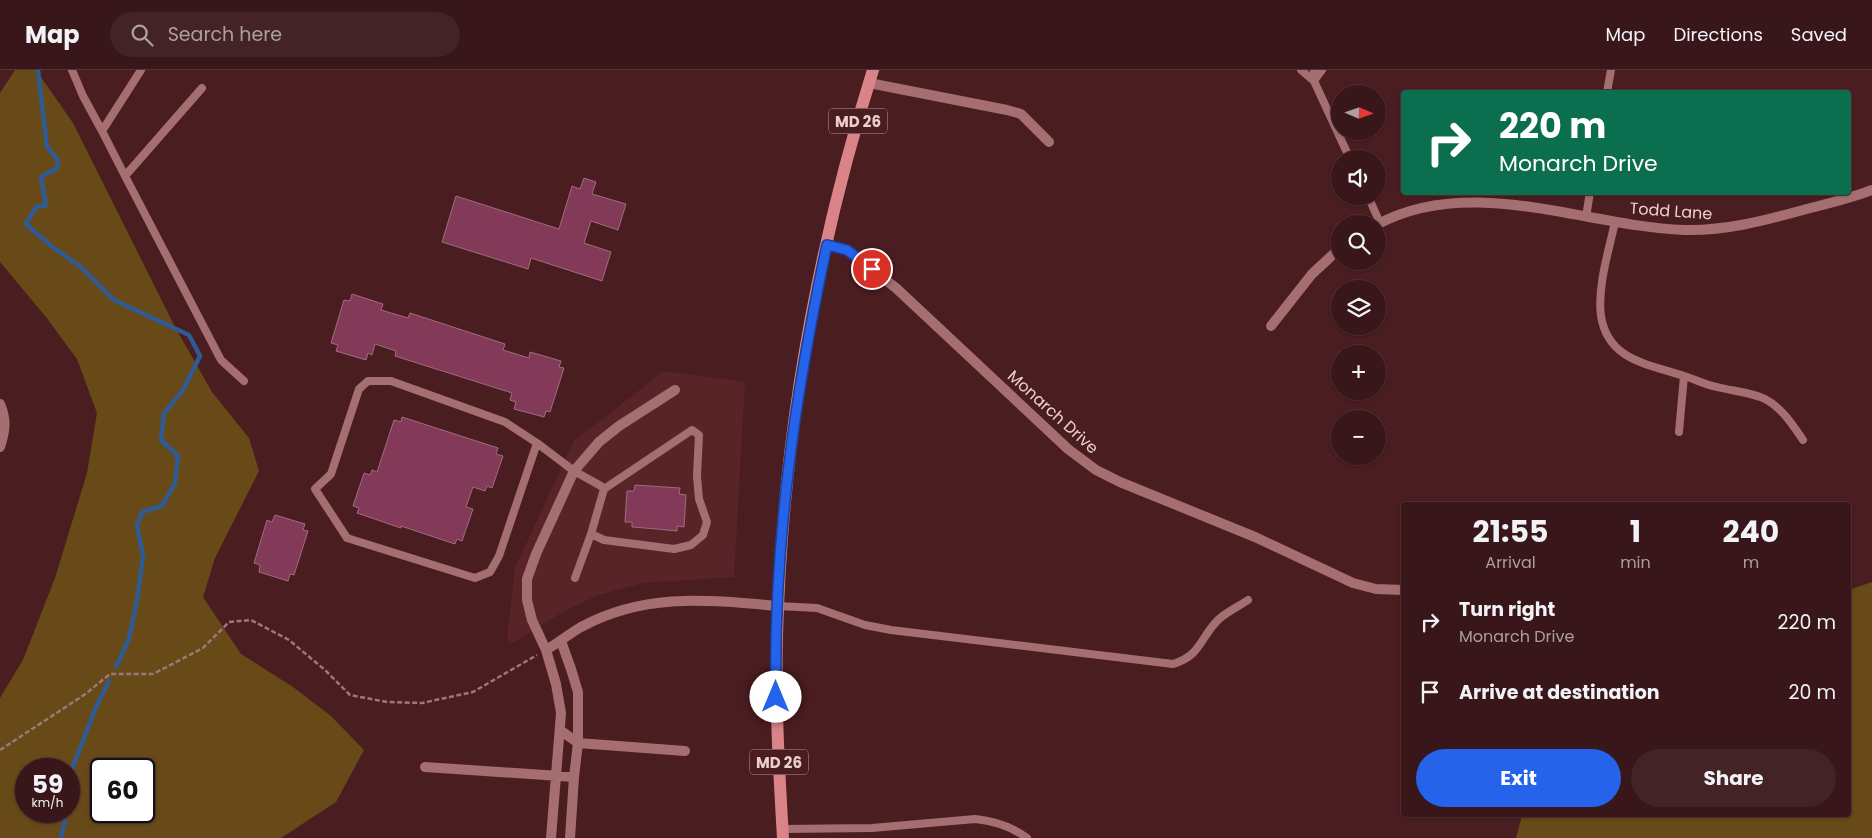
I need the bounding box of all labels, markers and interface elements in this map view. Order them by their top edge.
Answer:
search box [110,12,460,57]
text: Map [25,18,80,51]
icon: search [128,21,156,49]
text: Search here [168,21,282,48]
text: Map [1606,22,1645,47]
text: Directions [1673,22,1763,47]
text: Saved [1791,22,1847,47]
north arrow [1331,85,1386,140]
map controls [1331,85,1386,465]
text: 220 m [1499,101,1606,150]
road number: MD 26 [829,108,887,134]
icon: right [1416,110,1481,175]
text: Monarch Drive [1499,148,1658,179]
button: sound [1331,150,1386,205]
street label: Todd Lane [1629,197,1713,225]
button: search [1331,215,1386,270]
pin [851,248,893,290]
icon: arrive [858,255,886,283]
button: layers [1331,280,1386,335]
button: + [1331,345,1386,400]
street label: Monarch Drive [1002,365,1104,459]
button: − [1331,410,1386,465]
text: 21:55 [1473,510,1549,553]
text: 1 [1630,510,1641,553]
text: 240 [1722,510,1779,553]
text: Arrival [1485,551,1536,574]
text: min [1620,551,1651,574]
text: m [1743,551,1759,574]
text: Turn right [1459,596,1555,623]
icon: right [1416,608,1444,636]
text: 220 m [1778,609,1836,636]
text: Monarch Drive [1459,625,1574,648]
position arrow [749,670,801,722]
icon: arrive [1416,678,1444,706]
text: Arrive at destination [1459,679,1660,706]
text: 20 m [1788,679,1836,706]
button: Exit [1416,749,1621,807]
button: Share [1631,749,1836,807]
road number: MD 26 [750,750,808,774]
speed limit sign: 60 [90,758,155,823]
text: 59 [32,767,63,802]
text: km/h [32,794,63,811]

